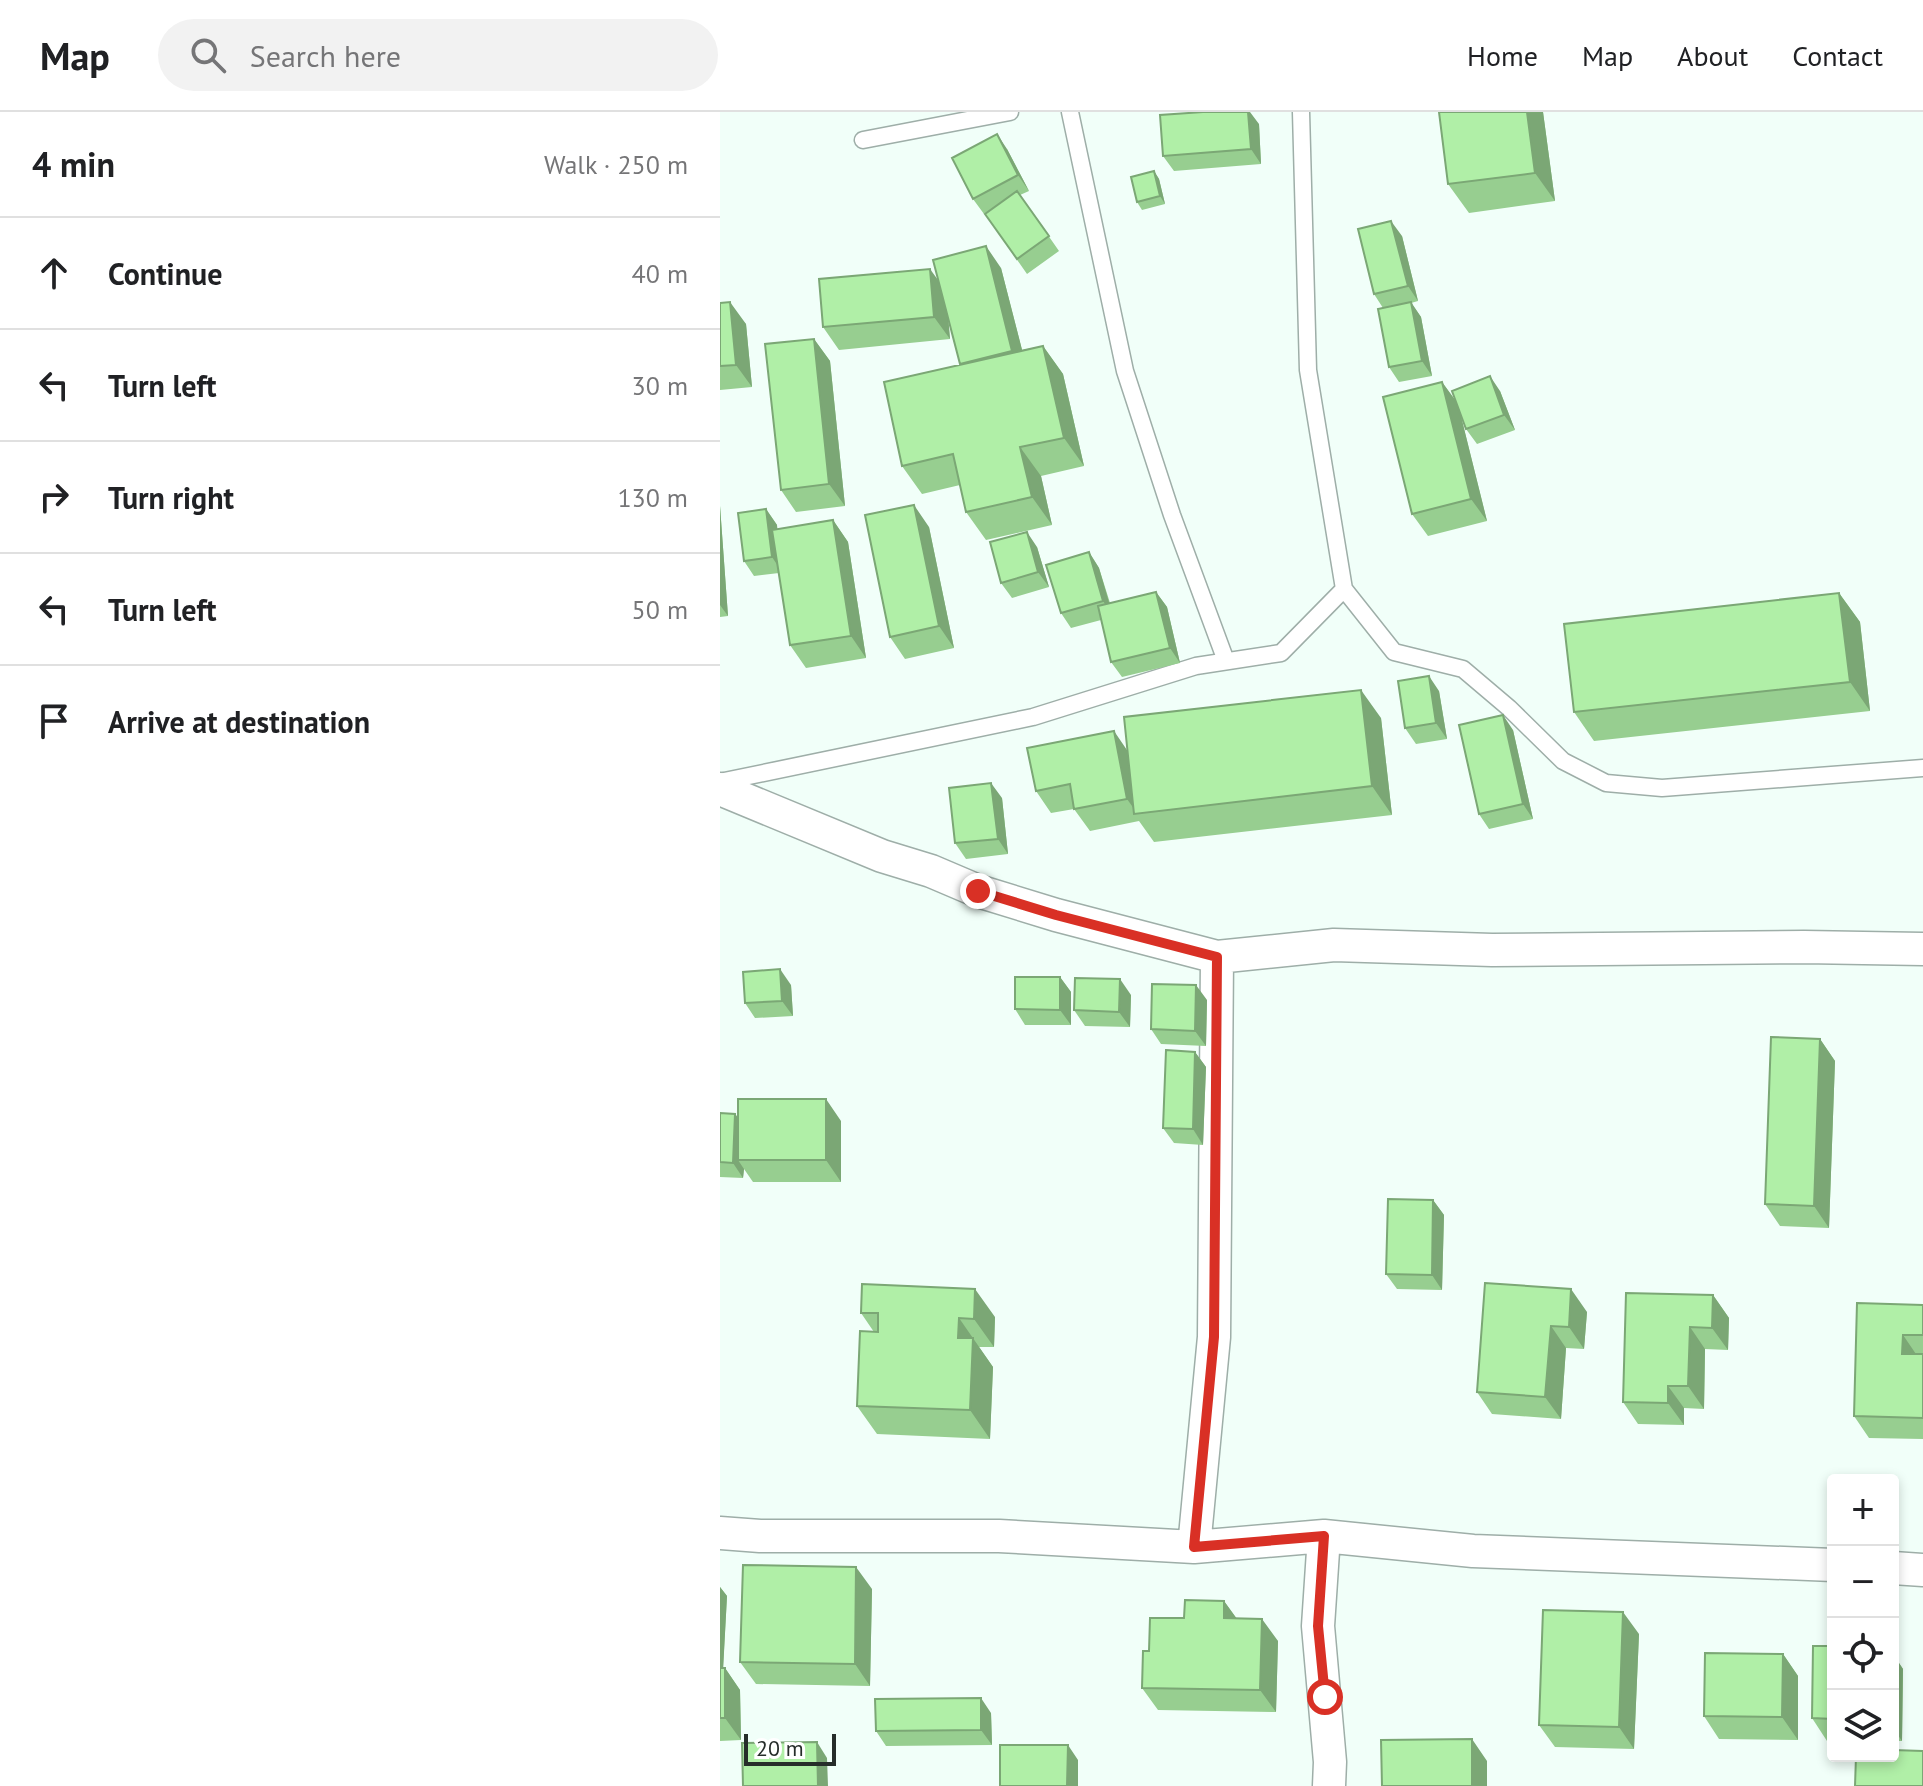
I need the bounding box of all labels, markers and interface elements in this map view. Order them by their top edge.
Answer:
search box [158,19,718,91]
text: Map [40,31,110,80]
icon: search [186,33,230,77]
text: Search here [250,36,401,75]
text: Home [1467,37,1538,74]
text: Map [1582,37,1633,74]
text: About [1677,37,1748,74]
text: Contact [1792,37,1883,74]
text: 4 min [32,142,115,186]
text: Walk · 250 m [544,148,688,181]
icon: ahead [32,251,76,295]
text: Continue [108,254,222,293]
text: 40 m [632,257,688,290]
icon: left [32,363,76,407]
text: Turn left [108,366,216,405]
text: 30 m [632,369,688,402]
icon: right [32,475,76,519]
text: Turn right [108,478,234,517]
text: 130 m [617,481,688,514]
icon: left [32,587,76,631]
text: Turn left [108,590,216,629]
text: 50 m [632,593,688,626]
icon: arrive [32,699,76,743]
text: Arrive at destination [108,702,370,741]
route end [960,873,996,909]
map controls [1827,1474,1899,1762]
button: + [1827,1474,1899,1546]
button: − [1827,1546,1899,1618]
button: locate [1827,1618,1899,1690]
route start [1307,1679,1343,1715]
button: layers [1827,1690,1899,1762]
scale bar [744,1730,836,1766]
text: 20 m [756,1734,804,1762]

